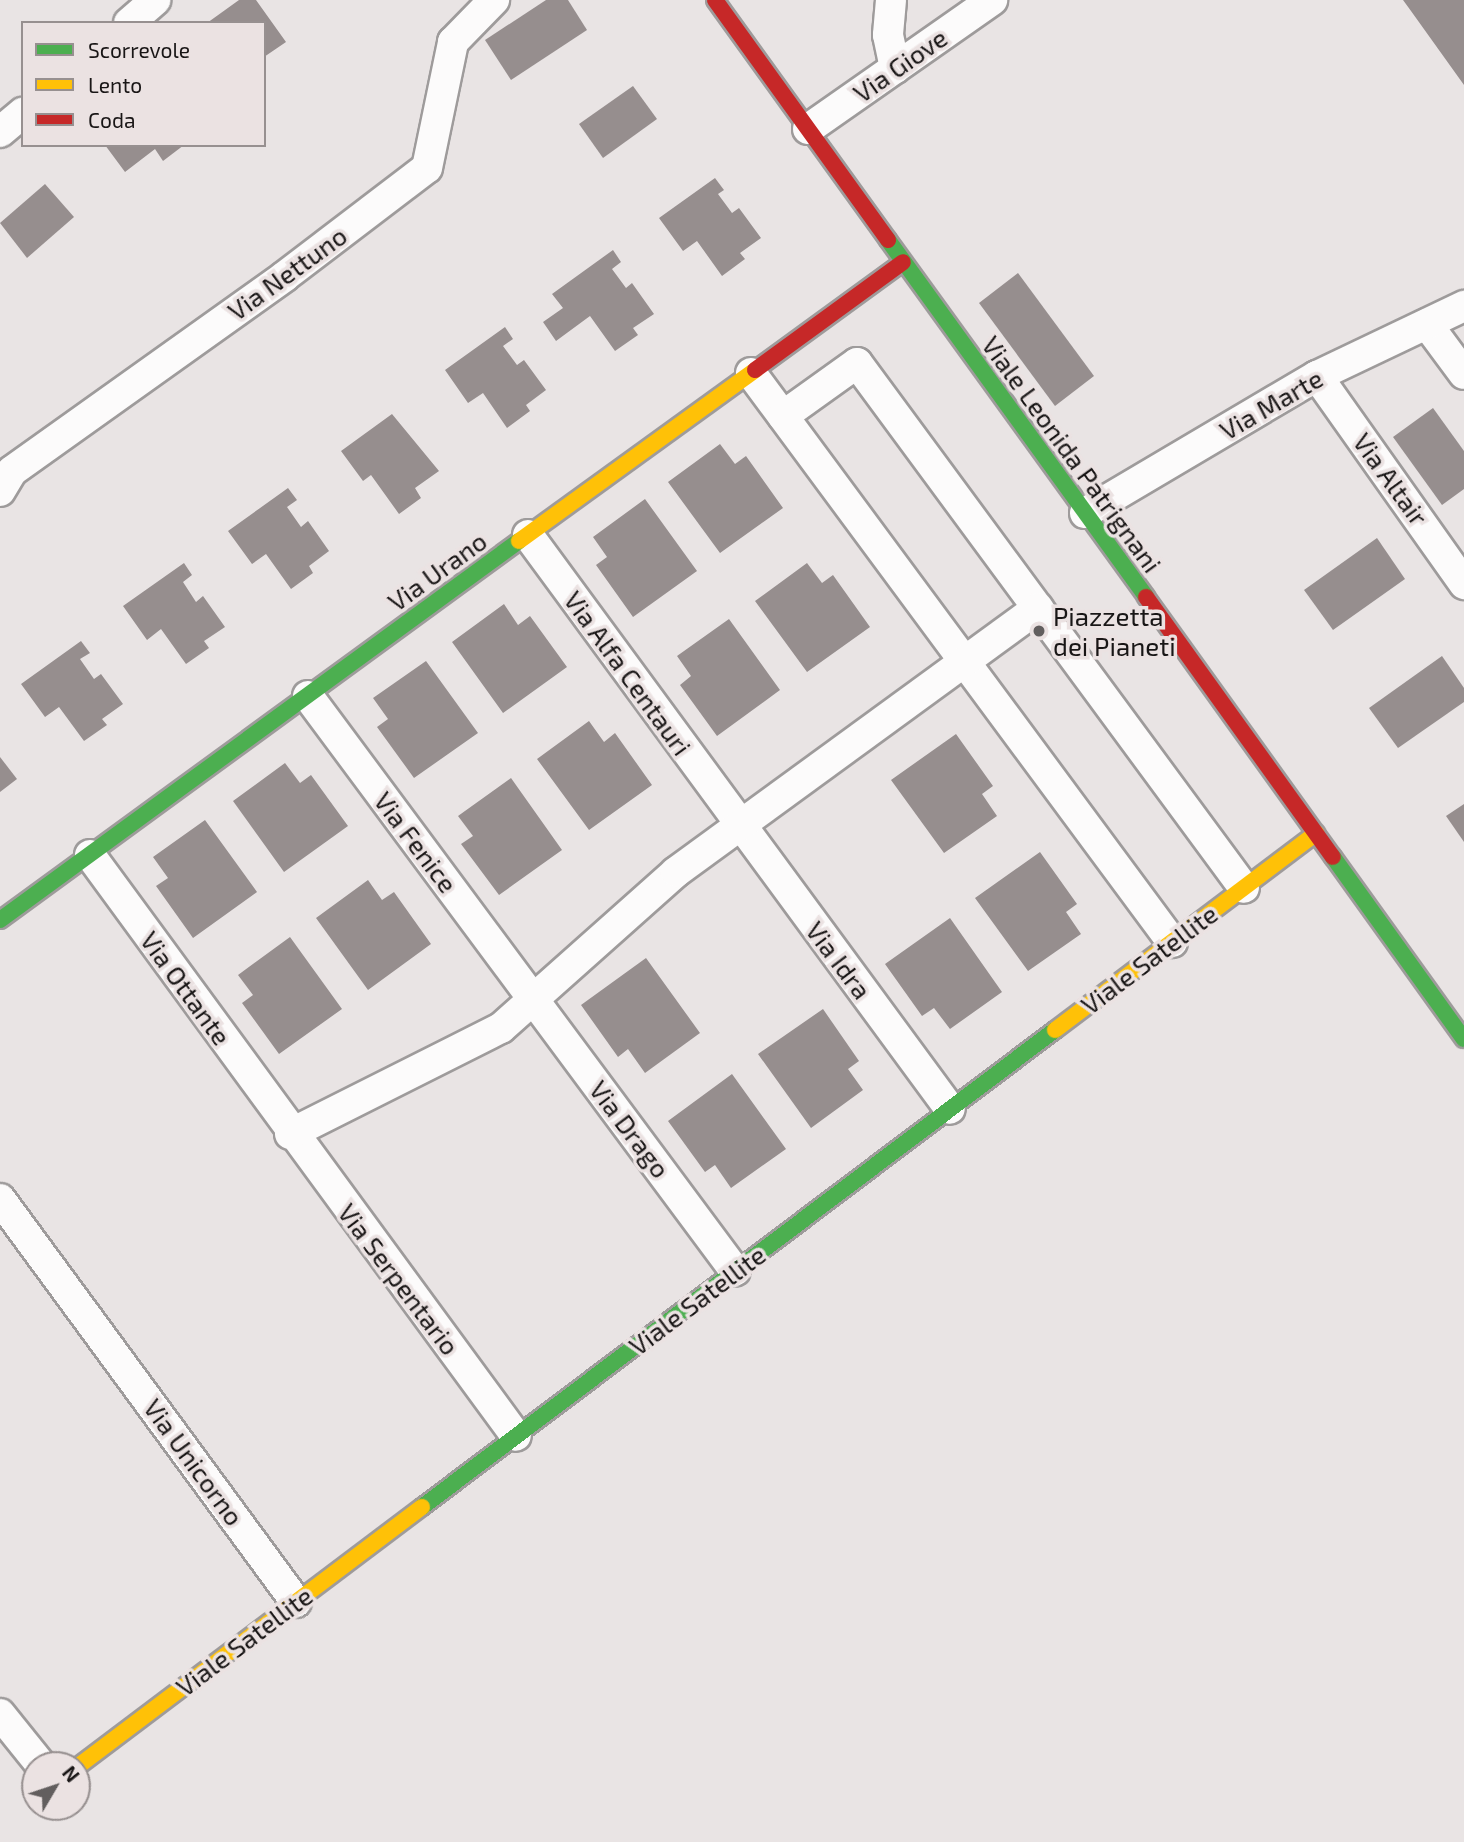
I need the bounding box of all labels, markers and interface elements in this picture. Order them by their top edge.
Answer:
legend [21,21,266,147]
street label: Via Giove [847,21,953,109]
text: Scorrevole [88,37,190,62]
text: Lento [88,72,142,97]
text: Coda [88,107,135,132]
street label: Via Nettuno [222,219,352,327]
street label: Viale Leonida Patrignani [976,330,1168,578]
street label: Via Marte [1214,362,1328,446]
street label: Via Altair [1347,426,1435,532]
street label: Via Urano [382,525,492,617]
street label: Via Alfa Centauri [558,585,698,761]
place label: Piazzetta dei Pianeti [1053,600,1176,662]
marker: Piazzetta dei Pianeti [1031,623,1047,639]
street label: Via Fenice [368,786,464,898]
street label: Viale Satellite [1075,898,1223,1020]
street label: Via Idra [800,915,878,1005]
street label: Via Ottante [134,925,238,1051]
street label: Via Drago [583,1074,677,1184]
street label: Via Serpentario [332,1197,466,1361]
street label: Viale Satellite [623,1239,771,1361]
street label: Via Unicorno [138,1393,250,1531]
street label: Viale Satellite [170,1580,318,1702]
north arrow [21,1751,91,1821]
text: N [58,1761,84,1786]

